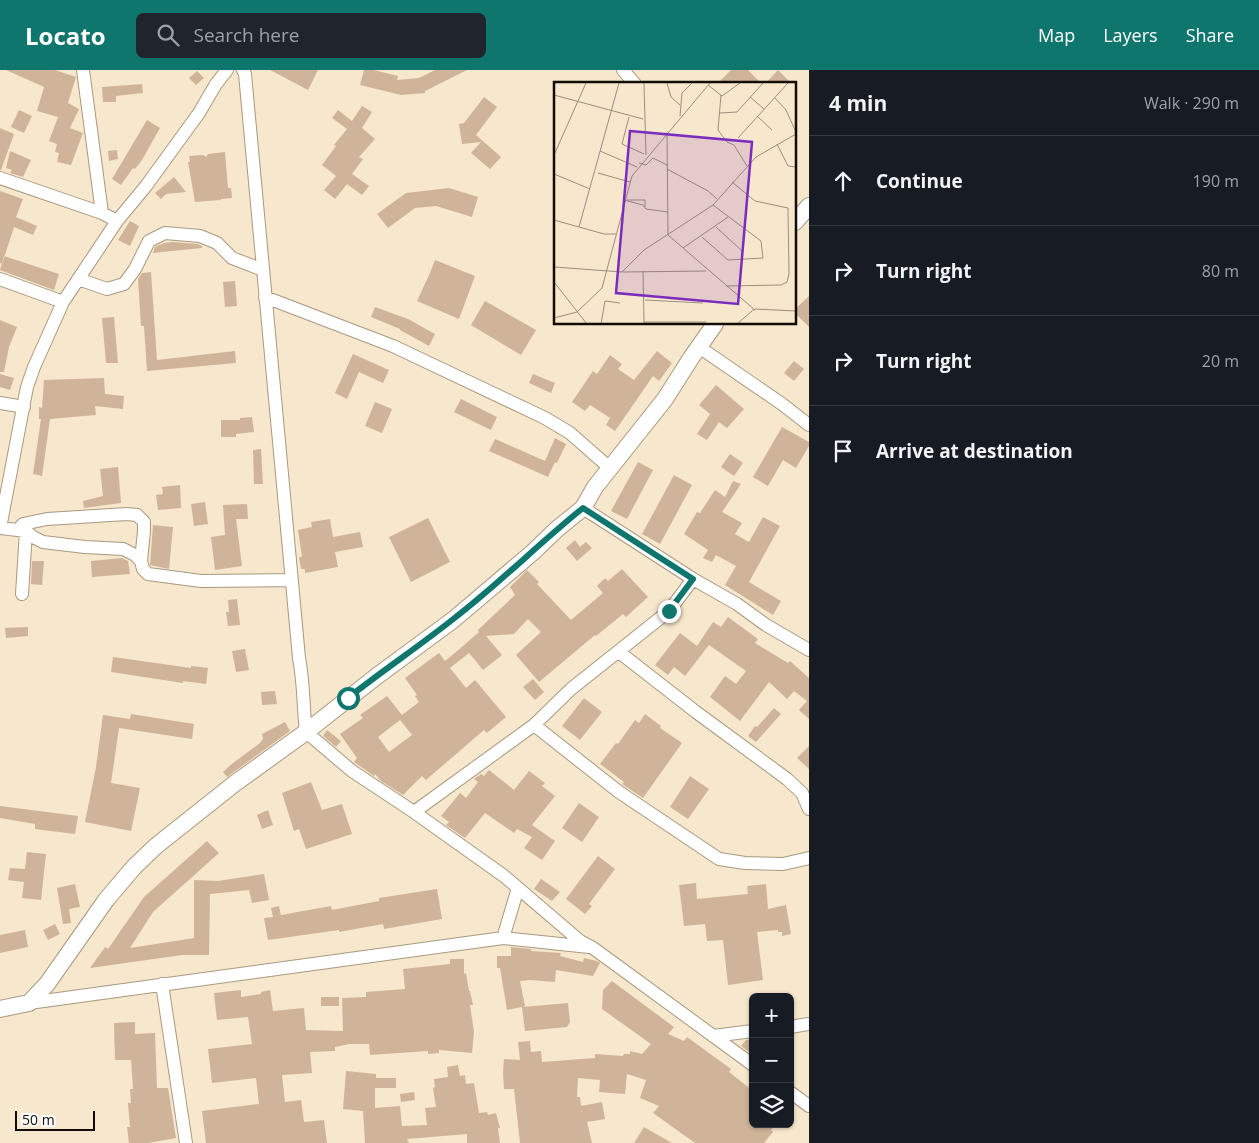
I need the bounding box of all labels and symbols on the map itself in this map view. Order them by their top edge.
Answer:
inset map [554,82,796,325]
route end [658,600,681,623]
route start [337,687,360,710]
scale bar [15,1108,95,1131]

